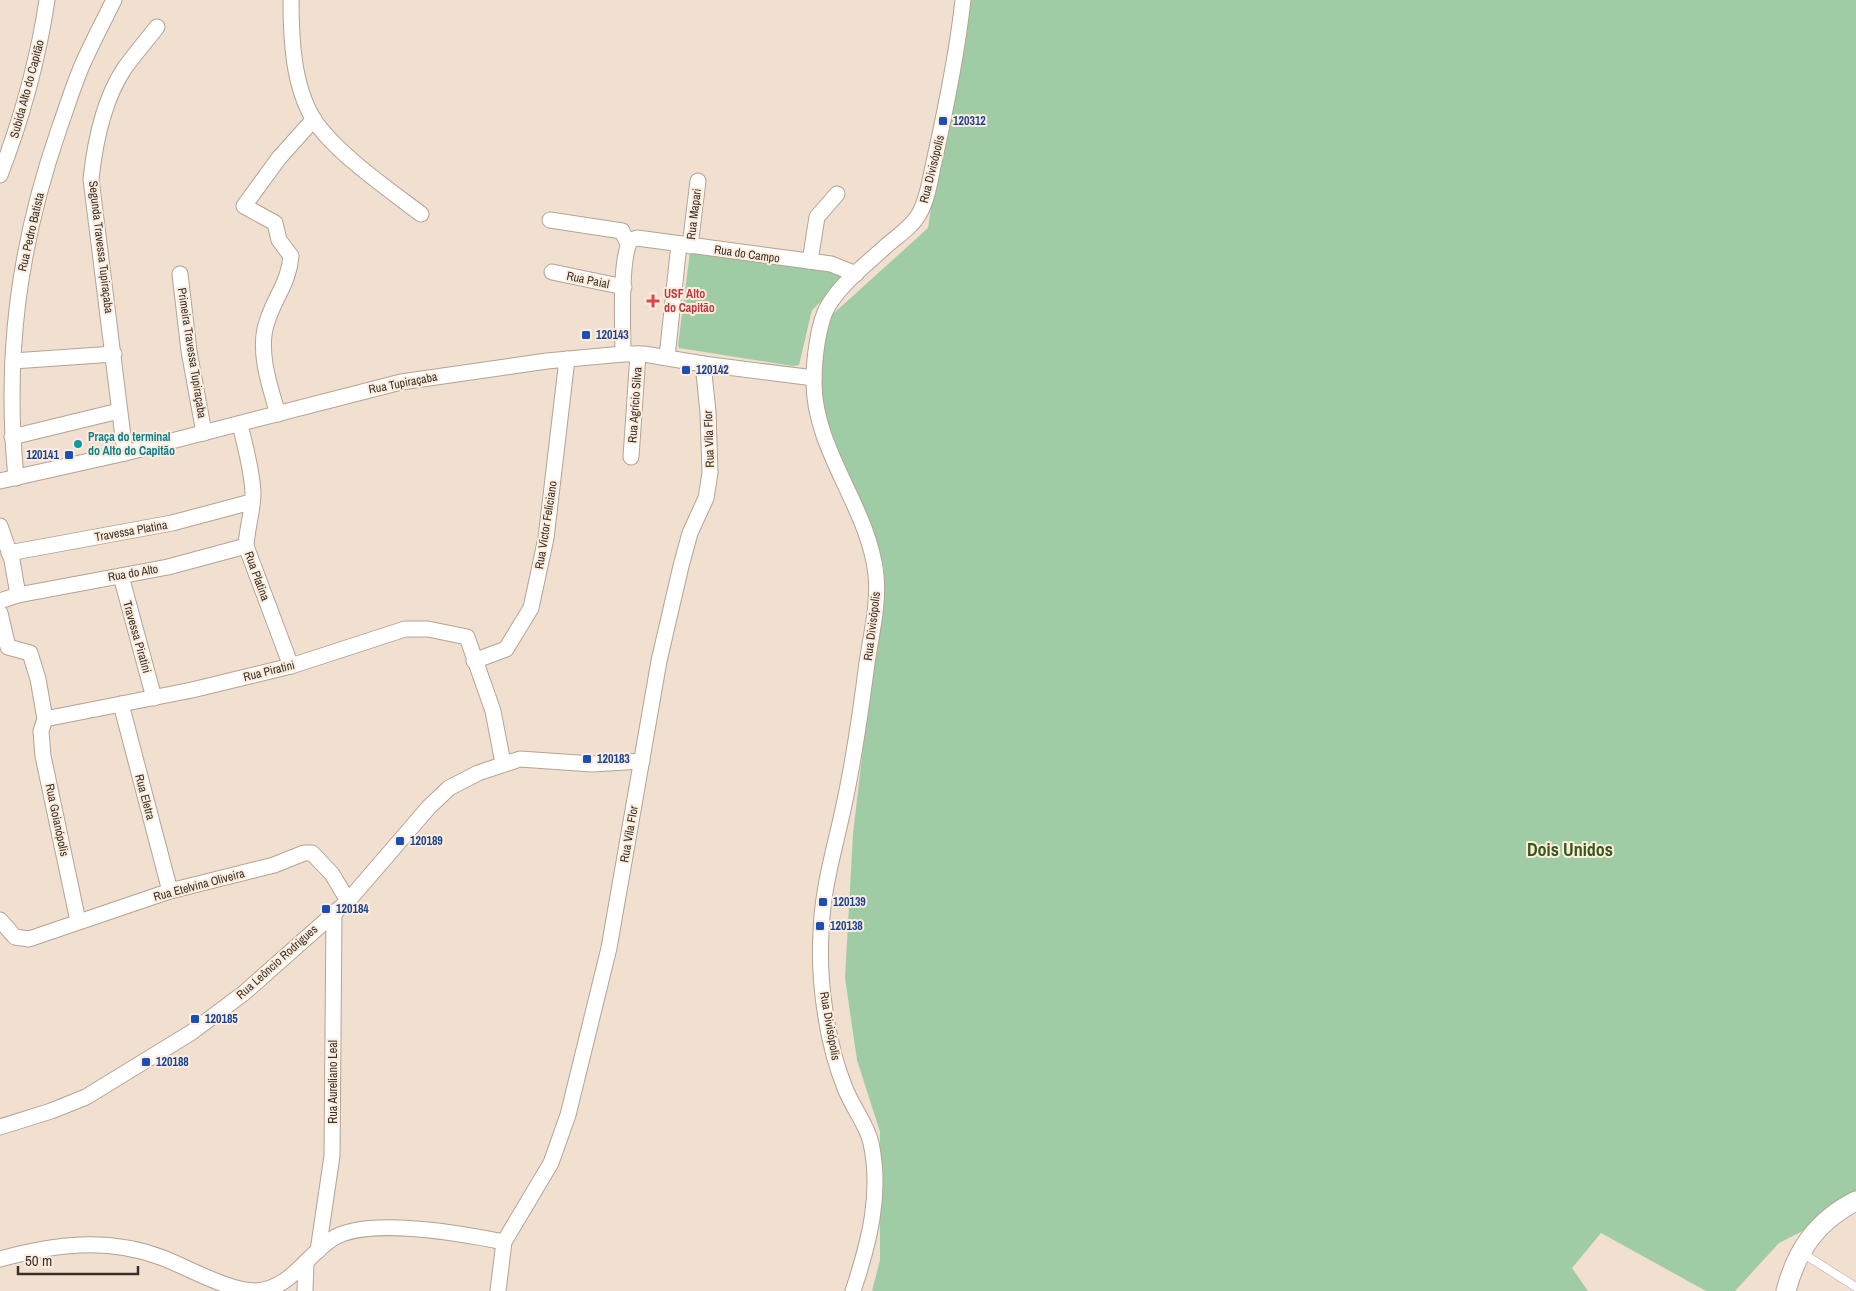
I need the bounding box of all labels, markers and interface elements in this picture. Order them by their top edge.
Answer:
street label: Subida Alto do Capitão [6,38,48,140]
place label: 120312 [953,113,986,129]
marker: 120312 [937,115,949,127]
street label: Rua Divisópolis [916,133,948,205]
street label: Segunda Travessa Tupiraçaba [85,180,117,315]
street label: Rua Mapari [683,188,705,240]
street label: Rua Pedro Batista [14,191,48,273]
street label: Rua do Campo [713,241,781,267]
street label: Rua Paial [565,268,611,292]
place label: USF Alto do Capitão [664,286,715,316]
street label: Primeira Travessa Tupiraçaba [174,287,210,420]
marker: USF Alto do Capitão [646,294,660,308]
place label: 120143 [596,327,629,343]
marker: 120143 [580,329,592,341]
place label: 120142 [696,362,729,378]
marker: 120142 [680,364,692,376]
street label: Rua Agrício Silva [624,366,646,443]
street label: Rua Tupiraçaba [367,368,439,397]
street label: Rua Vila Flor [700,409,718,468]
place label: Praça do terminal do Alto do Capitão [88,429,175,459]
marker: Praça do terminal do Alto do Capitão [72,438,84,450]
place label: 120141 [26,447,60,463]
marker: 120141 [63,449,75,461]
street label: Rua Victor Feliciano [531,480,561,570]
street label: Travessa Platina [93,517,169,545]
street label: Rua Platina [241,549,273,603]
street label: Rua do Alto [107,561,159,585]
street label: Rua Divisópolis [860,590,884,661]
street label: Travessa Piratini [119,599,155,675]
street label: Rua Piratini [242,657,296,685]
place label: 120183 [597,751,630,767]
marker: 120183 [581,753,593,765]
street label: Rua Eletra [131,772,159,822]
street label: Rua Goianópolis [41,782,73,858]
street label: Rua Vila Flor [616,804,642,864]
place label: 120189 [410,833,443,849]
marker: 120189 [394,835,406,847]
district label: Dois Unidos [1527,837,1613,862]
street label: Rua Etelvina Oliveira [152,865,247,905]
place label: 120139 [833,894,866,910]
marker: 120139 [817,896,829,908]
place label: 120184 [336,901,369,917]
marker: 120184 [320,903,332,915]
place label: 120138 [830,918,863,934]
marker: 120138 [814,920,826,932]
street label: Rua Leôncio Rodrigues [233,921,321,1003]
street label: Rua Divisópolis [816,990,844,1062]
place label: 120185 [205,1011,238,1027]
marker: 120185 [189,1013,201,1025]
street label: Rua Aureliano Leal [325,1040,341,1124]
place label: 120188 [156,1054,189,1070]
marker: 120188 [140,1056,152,1068]
scale bar [18,1244,138,1276]
text: 50 m [25,1250,52,1271]

